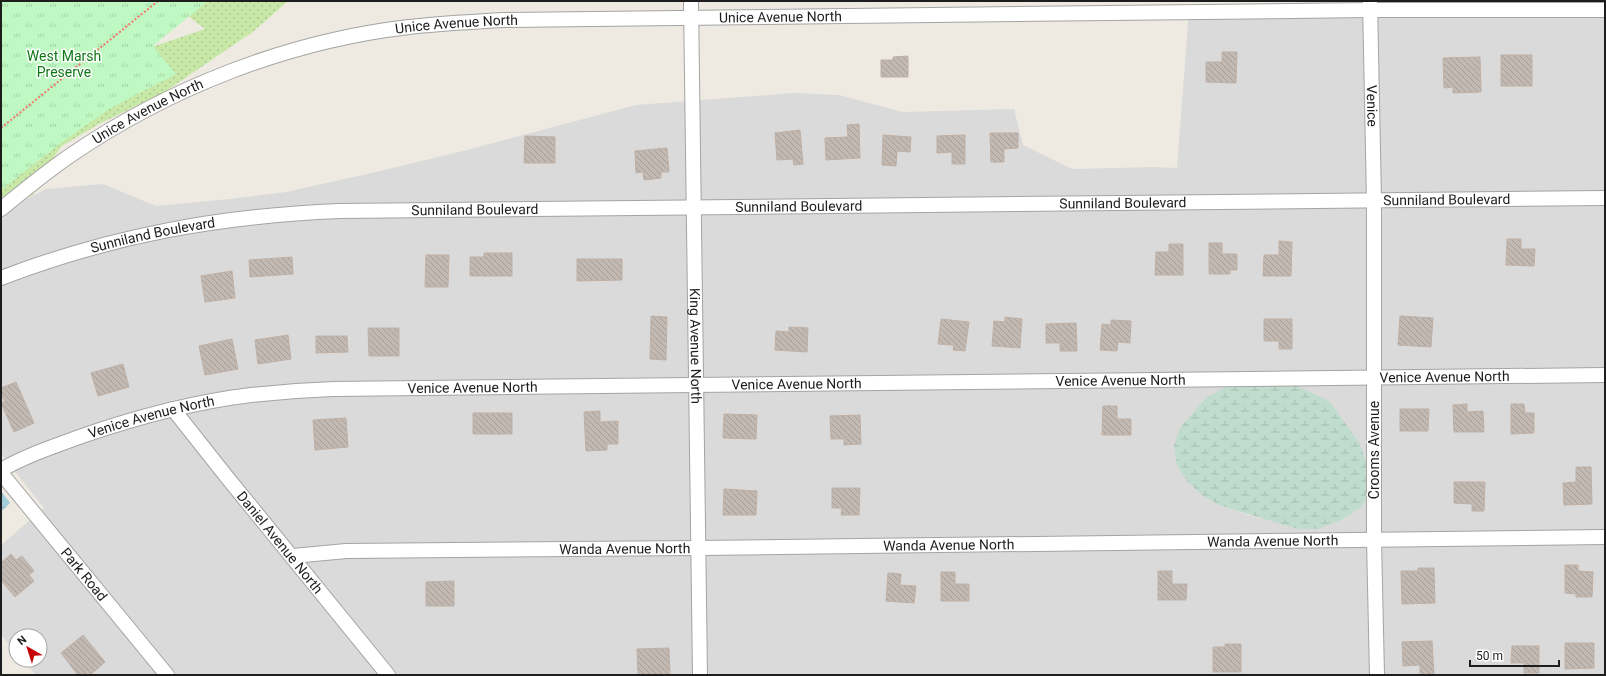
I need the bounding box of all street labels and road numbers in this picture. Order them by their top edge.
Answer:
street label: Unice Avenue North [719,8,842,26]
street label: Unice Avenue North [394,12,518,37]
street label: Unice Avenue North [89,75,206,147]
street label: Venice [1364,85,1381,127]
street label: Sunniland Boulevard [1383,191,1510,208]
street label: Sunniland Boulevard [1059,194,1186,212]
street label: Sunniland Boulevard [735,198,862,215]
street label: Sunniland Boulevard [411,201,538,218]
street label: Sunniland Boulevard [89,214,216,256]
street label: King Avenue North [687,288,704,404]
street label: Venice Avenue North [1379,368,1510,385]
street label: Venice Avenue North [1055,372,1186,389]
street label: Venice Avenue North [731,375,862,393]
street label: Venice Avenue North [407,379,538,396]
street label: Venice Avenue North [86,393,216,441]
street label: Crooms Avenue [1366,401,1382,499]
street label: Daniel Avenue North [234,488,326,597]
street label: Wanda Avenue North [1207,532,1338,550]
street label: Wanda Avenue North [883,536,1014,554]
street label: Wanda Avenue North [559,540,690,557]
street label: Park Road [58,544,111,604]

